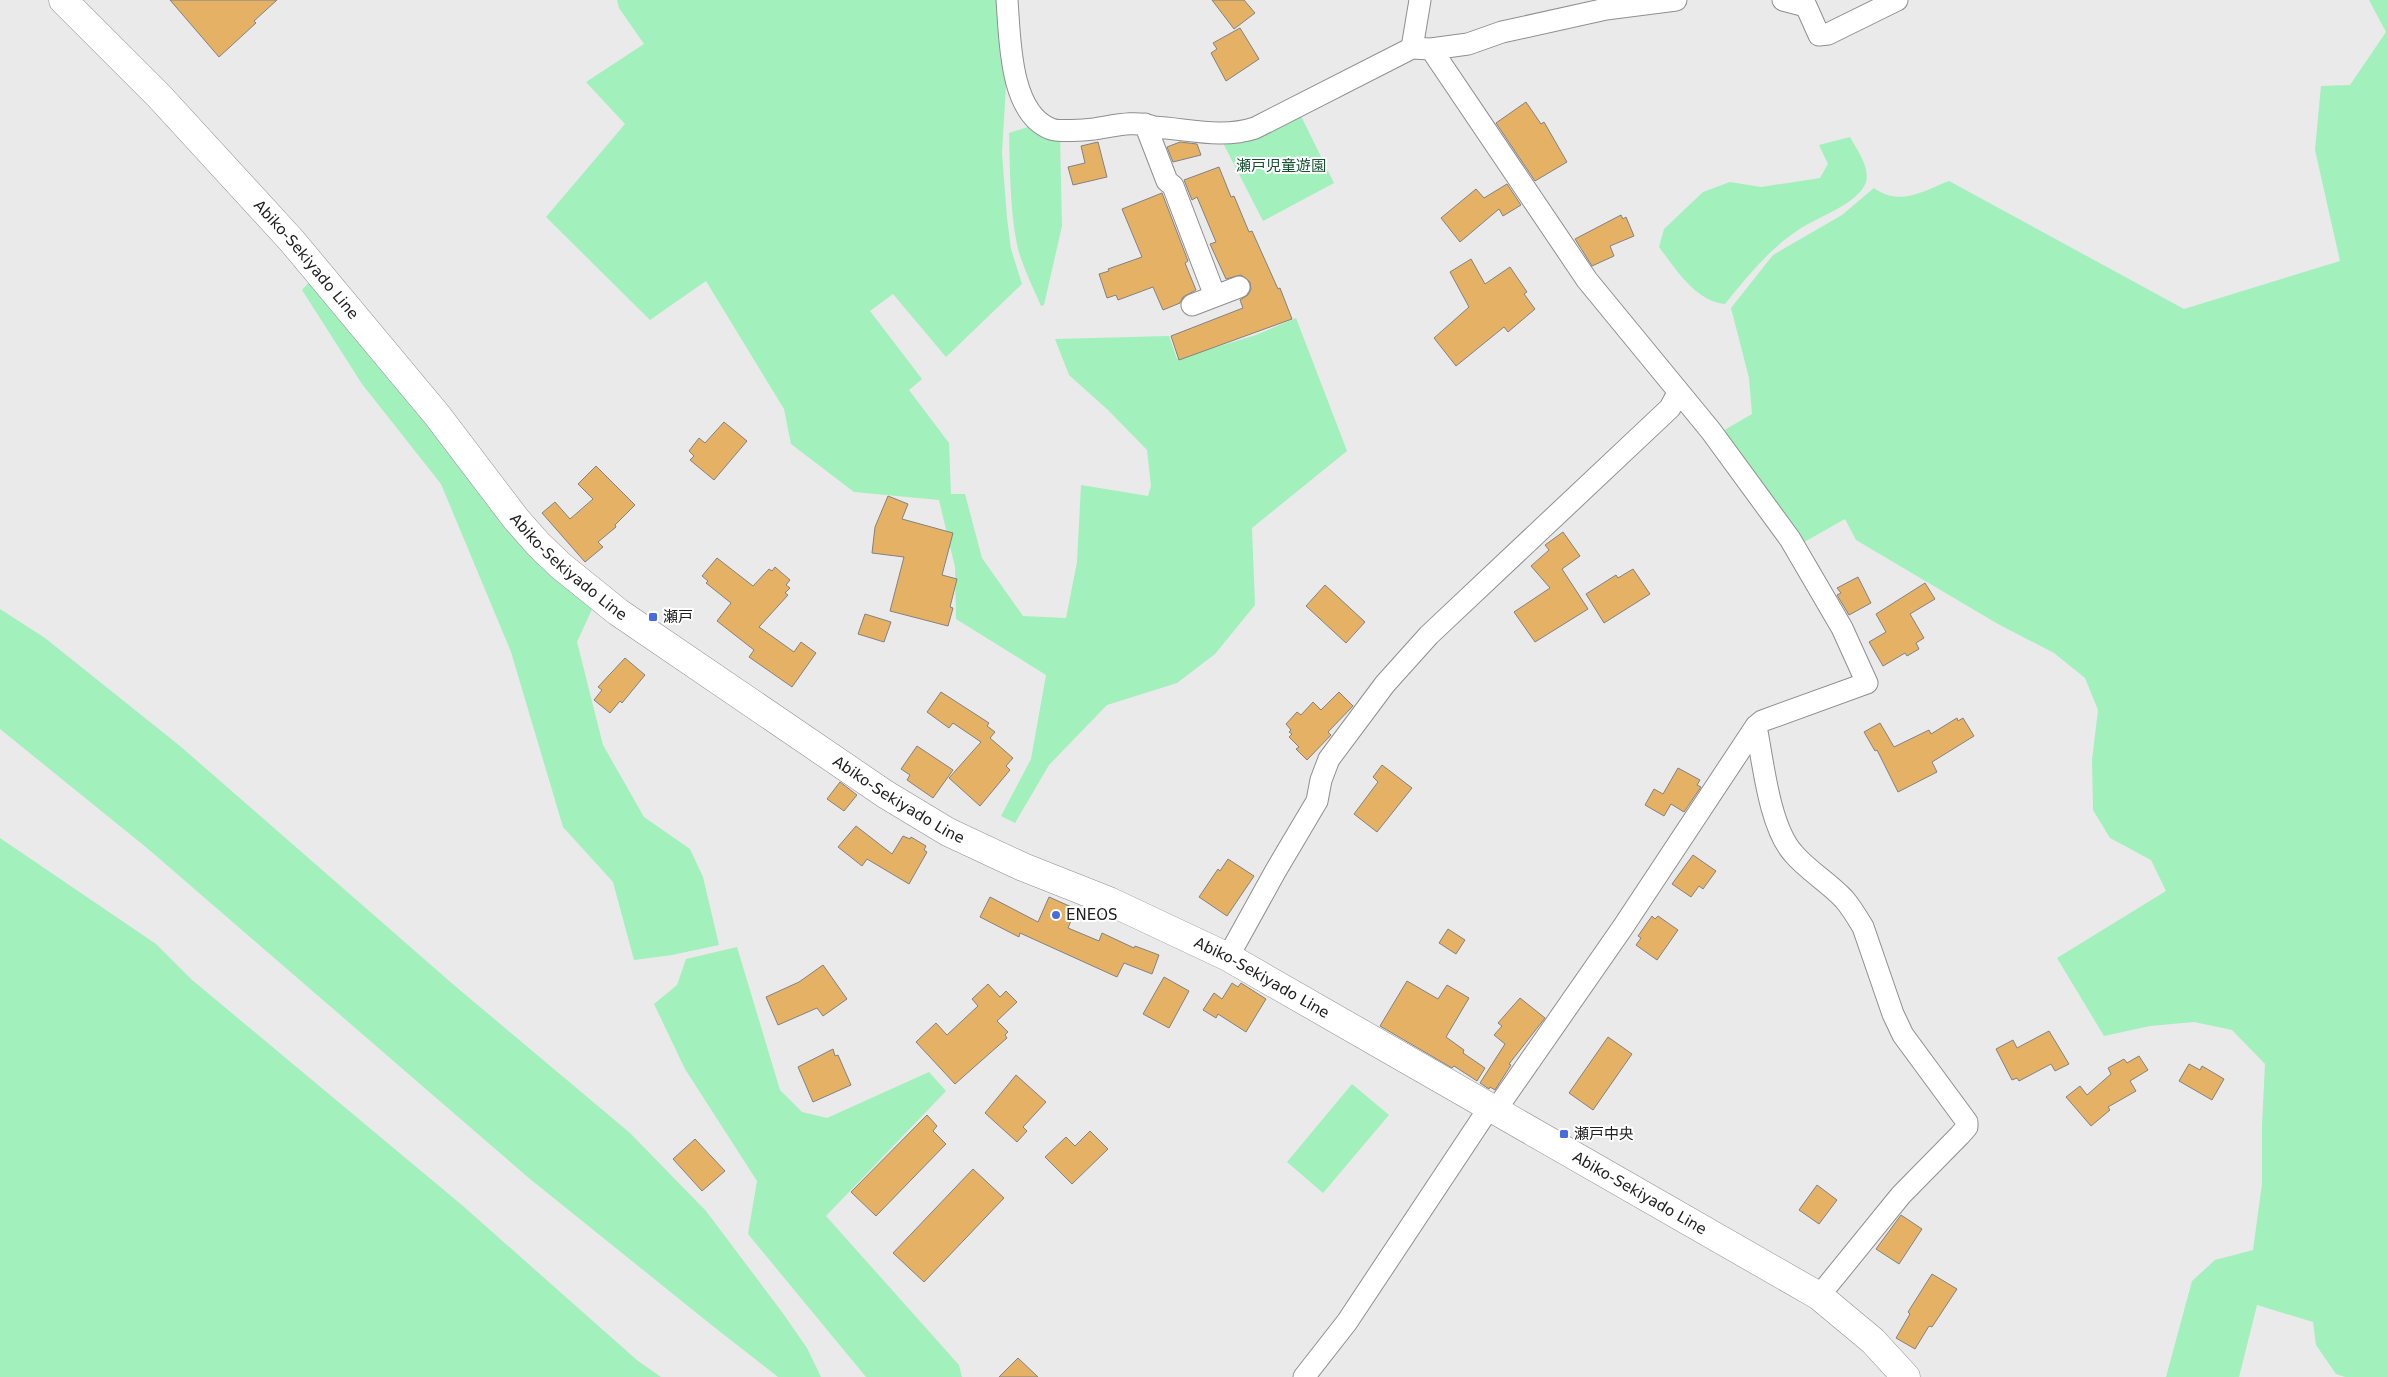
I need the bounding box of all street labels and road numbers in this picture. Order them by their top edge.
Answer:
street label: Abiko-Sekiyado Line [250,196,362,323]
street label: Abiko-Sekiyado Line [506,510,630,624]
street label: Abiko-Sekiyado Line [830,752,967,847]
street label: Abiko-Sekiyado Line [1191,933,1332,1022]
street label: Abiko-Sekiyado Line [1569,1148,1710,1239]

